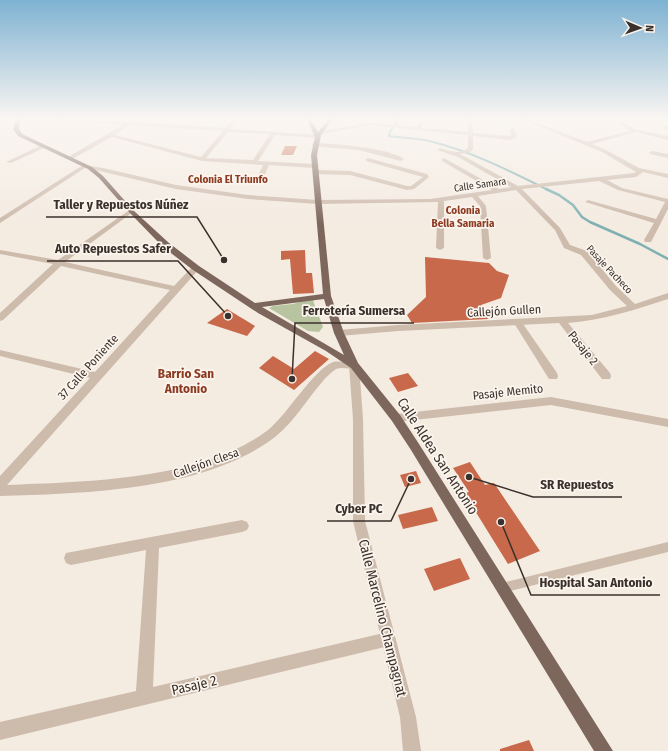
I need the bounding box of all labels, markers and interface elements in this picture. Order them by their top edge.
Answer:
north arrow [620,8,660,48]
text: N [643,25,656,32]
district label: Colonia El Triunfo [188,173,268,186]
street label: Calle Samara [453,175,507,195]
callout: Taller y Repuestos Núñez [46,192,197,217]
text: Taller y Repuestos Núñez [54,197,189,212]
district label: Colonia Bella Samaria [432,204,495,230]
callout: Auto Repuestos Safer [47,236,178,261]
text: Auto Repuestos Safer [54,241,171,256]
street label: Pasaje Pacheco [584,243,635,296]
callout: Ferretería Sumersa [295,298,414,323]
street label: Callejón Gullen [467,302,541,320]
text: Ferretería Sumersa [303,303,406,318]
street label: Pasaje 2 [565,328,601,368]
street label: 37 Calle Poniente [55,331,121,403]
district label: Barrio San Antonio [158,366,214,396]
street label: Pasaje Memito [472,381,544,403]
street label: Calle Aldea San Antonio [393,395,482,518]
street label: Callejón Clesa [171,445,241,481]
callout: SR Repuestos [533,472,622,497]
text: SR Repuestos [540,477,614,492]
callout: Cyber PC [327,496,391,521]
text: Cyber PC [335,501,383,516]
street label: Calle Marcelino Champagnat [355,538,410,699]
callout: Hospital San Antonio [531,570,660,595]
text: Hospital San Antonio [540,575,653,590]
street label: Pasaje 2 [170,672,218,699]

